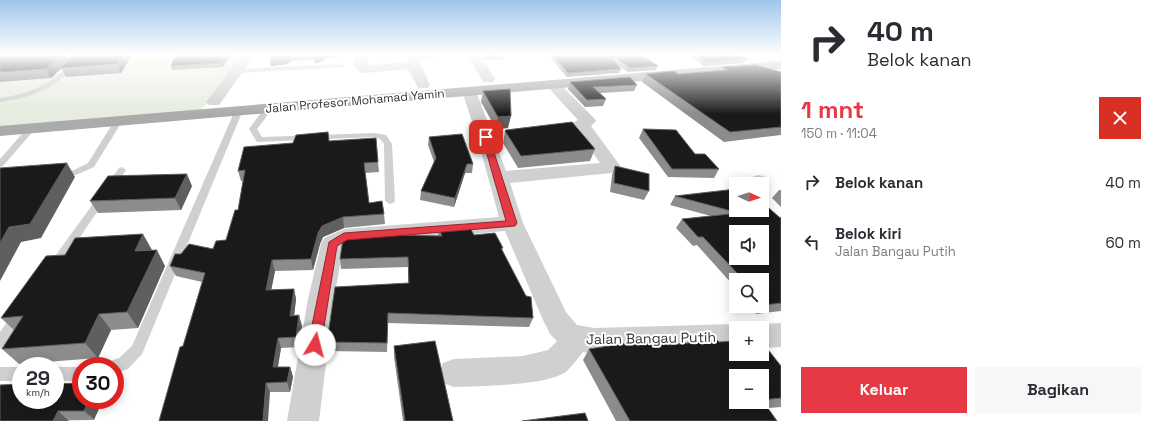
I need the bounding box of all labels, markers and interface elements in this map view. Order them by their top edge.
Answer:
text: 40 m [867,13,934,49]
icon: right [801,16,853,68]
text: Belok kanan [867,48,972,71]
street label: Jalan Profesor Mohamad Yamin [265,85,445,117]
text: 1 mnt [801,94,864,125]
button: close [1099,97,1141,139]
pin [469,120,503,154]
text: 150 m · 11:04 [801,125,877,142]
icon: arrive [475,126,497,148]
icon: right [801,171,823,193]
text: Belok kanan [835,173,923,192]
text: 40 m [1105,173,1141,192]
north arrow [729,177,769,217]
map controls [729,177,769,409]
text: Belok kiri [835,224,901,243]
button: sound [729,225,769,265]
icon: left [801,231,823,253]
text: 60 m [1105,233,1141,252]
text: Jalan Bangau Putih [835,243,956,260]
button: search [729,273,769,313]
button: + [729,321,769,361]
position arrow [294,324,336,366]
street label: Jalan Bangau Putih [586,328,716,348]
speed limit sign: 30 [72,357,124,409]
text: 29 [26,365,50,391]
button: Keluar [801,367,967,413]
button: Bagikan [975,367,1141,413]
button: − [729,369,769,409]
text: km/h [26,386,50,399]

